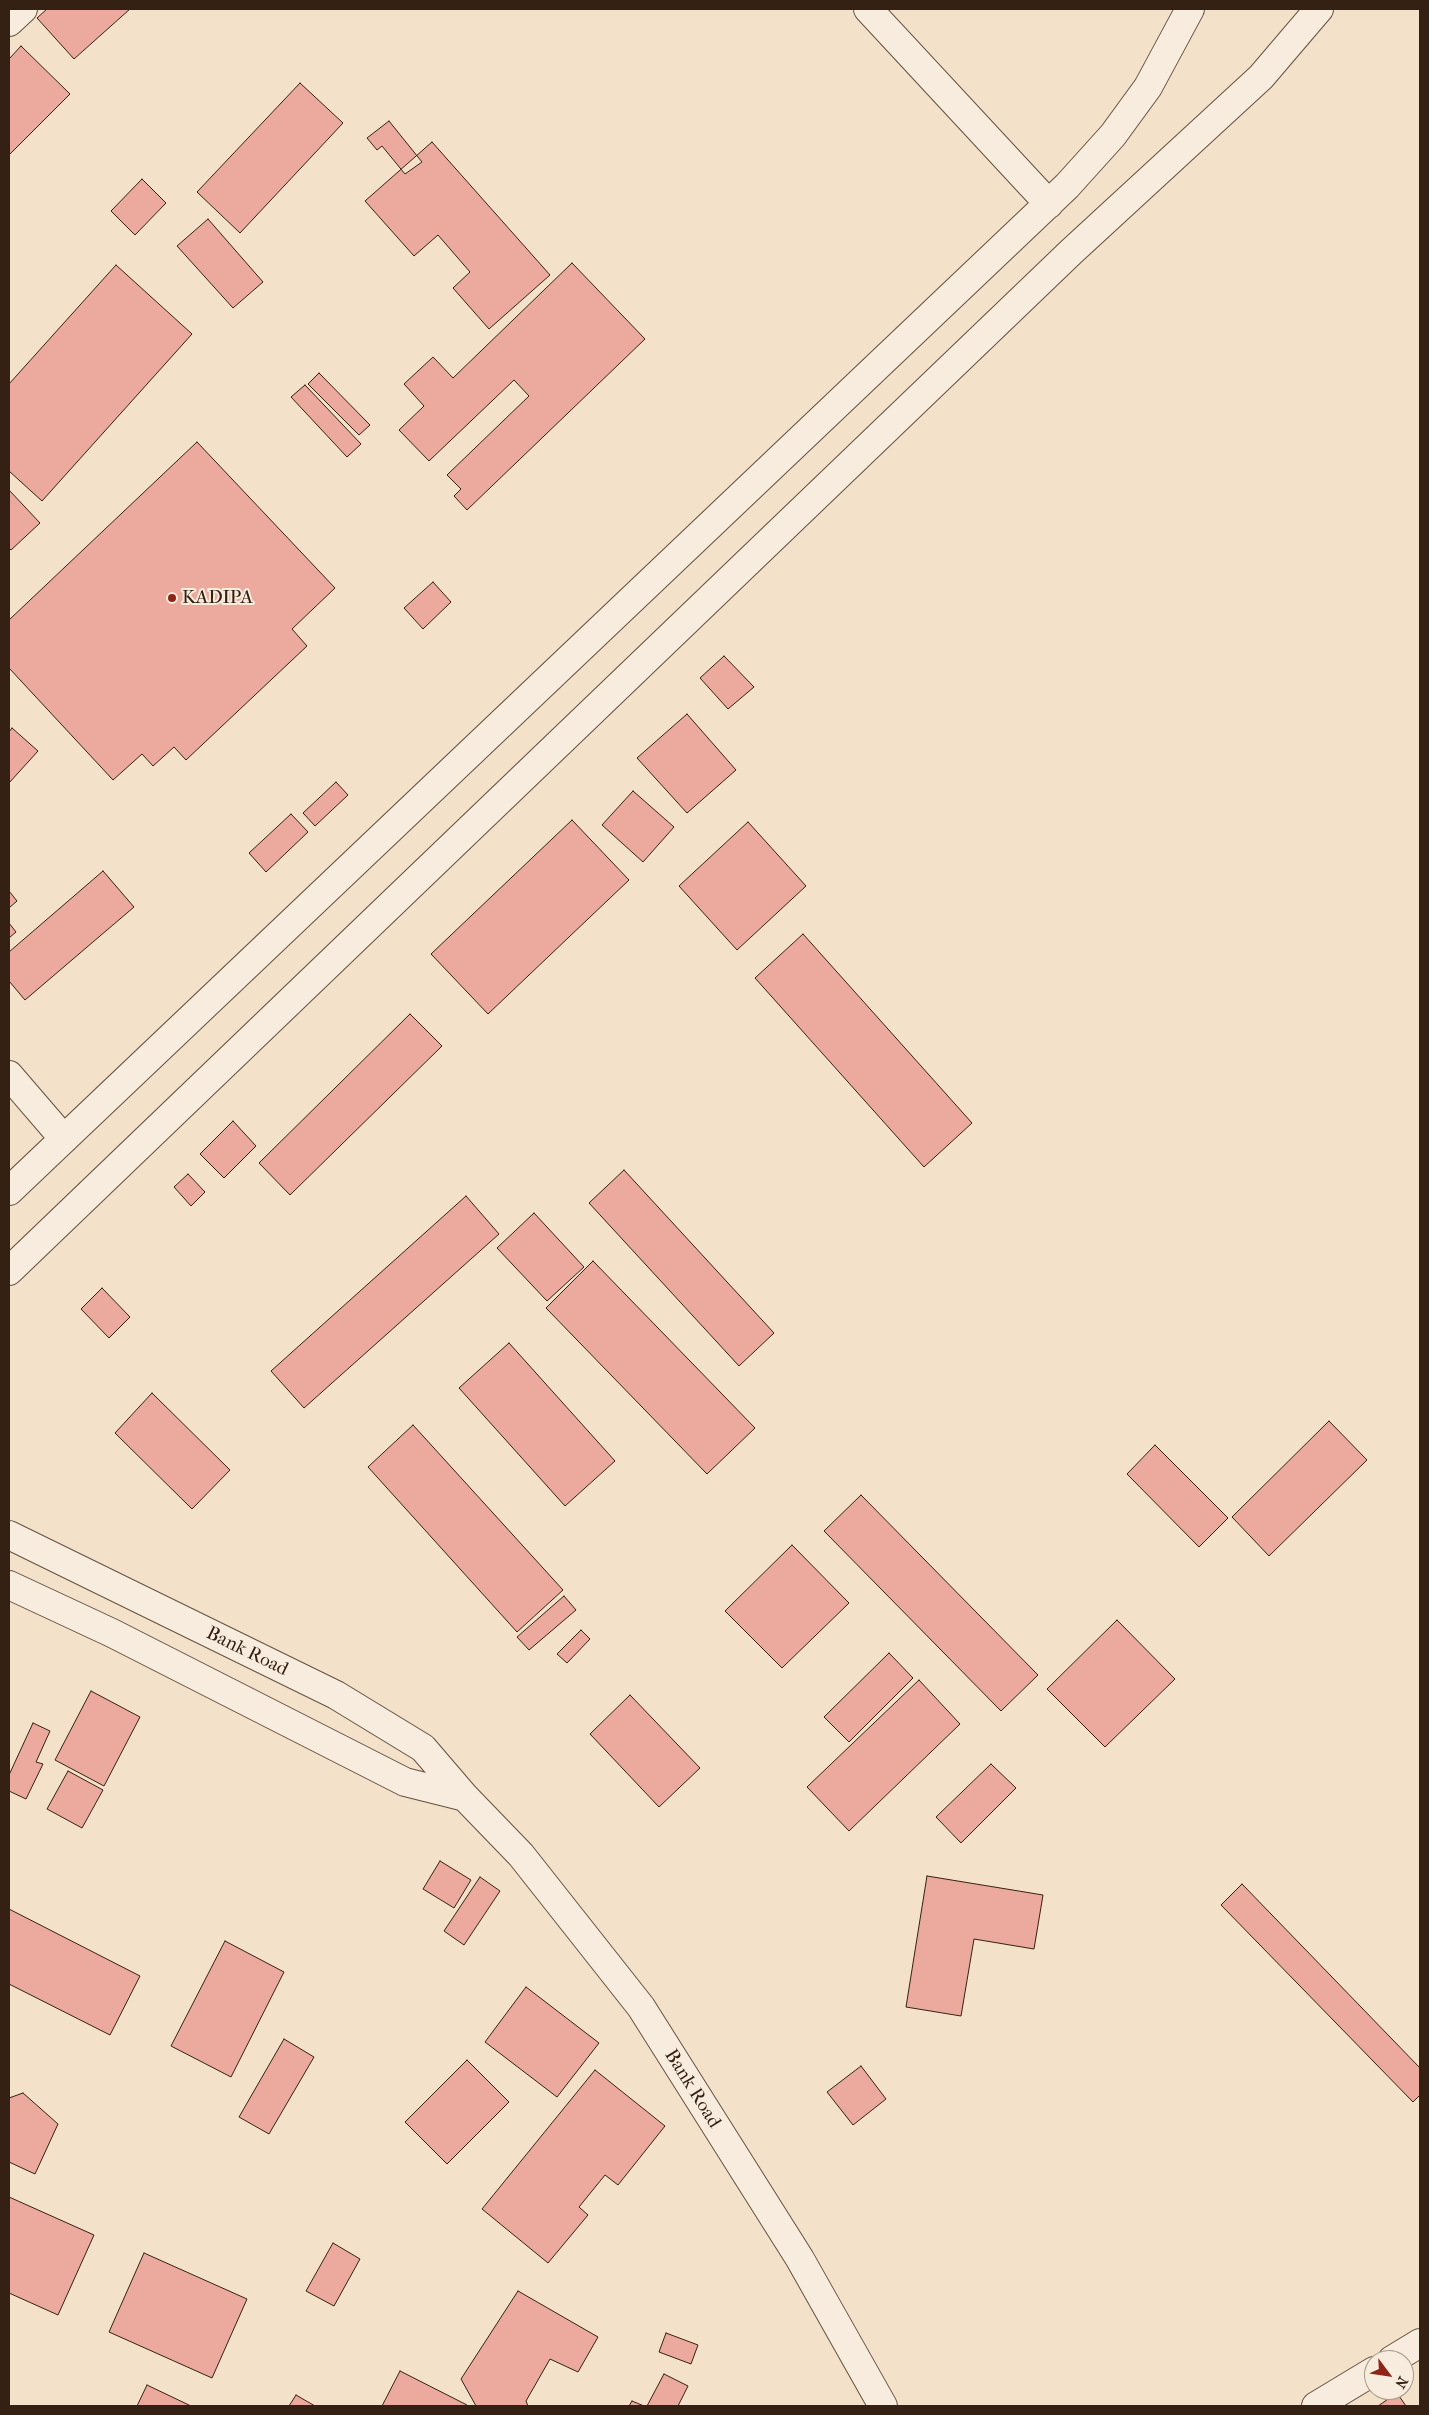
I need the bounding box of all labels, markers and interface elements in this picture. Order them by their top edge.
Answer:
place label: KADIPA [182,587,253,609]
marker: KADIPA [166,592,178,604]
street label: Bank Road [202,1622,292,1682]
street label: Bank Road [659,2046,725,2132]
north arrow [1364,2350,1414,2400]
text: N [1391,2374,1411,2391]

